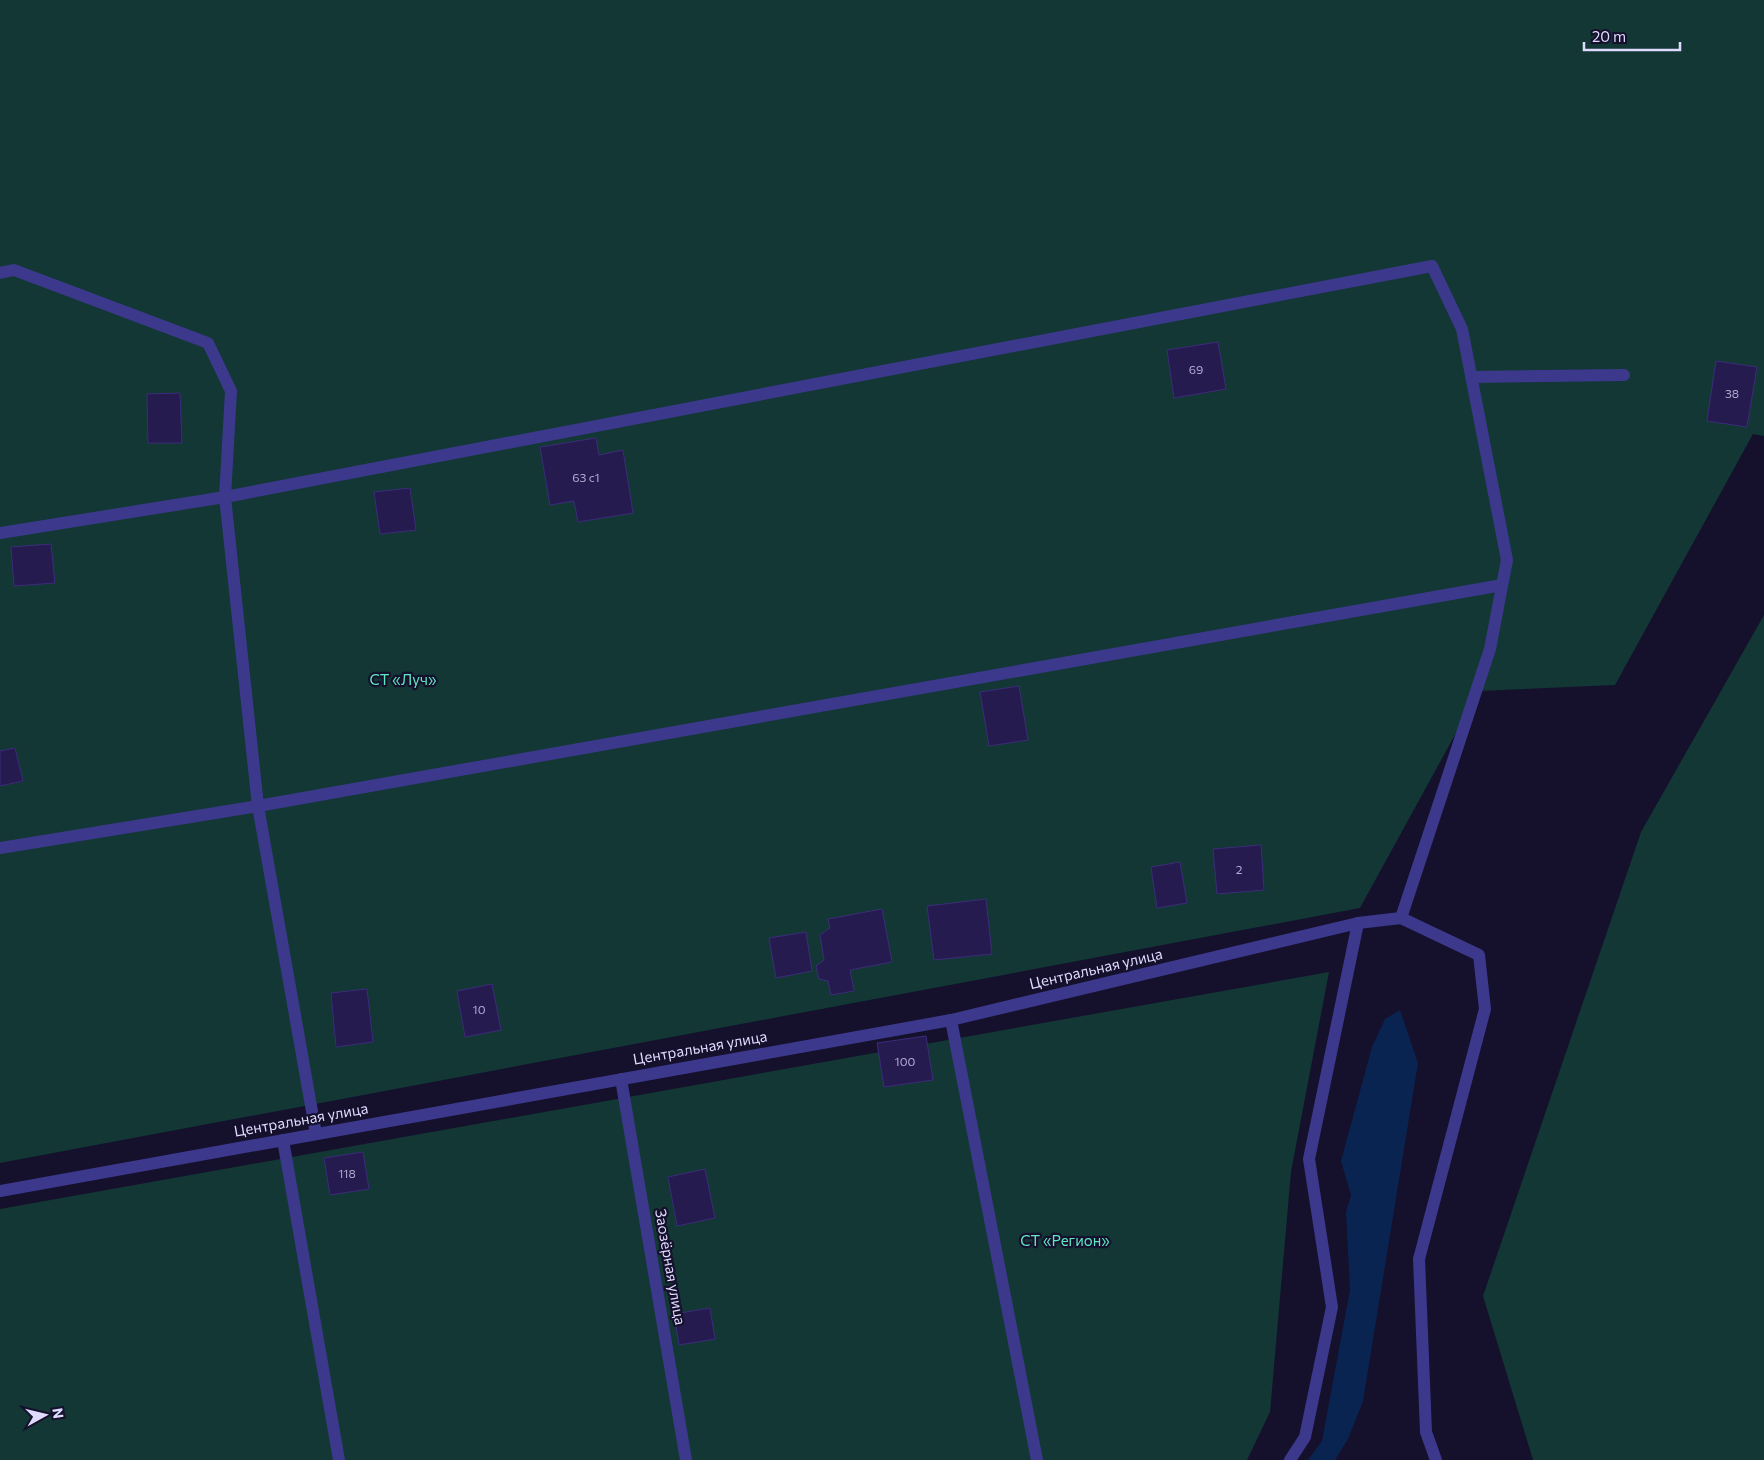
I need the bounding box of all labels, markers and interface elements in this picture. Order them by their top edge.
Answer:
scale bar [1584,20,1680,52]
text: 20 m [1592,27,1626,45]
house number: 69 [1189,362,1203,376]
house number: 38 [1725,386,1739,400]
house number: 63 с1 [572,470,600,484]
park label: СТ «Луч» [370,670,437,688]
house number: 2 [1236,862,1243,876]
street label: Центральная улица [1027,944,1164,992]
house number: 10 [473,1002,486,1016]
street label: Центральная улица [631,1026,768,1068]
house number: 100 [895,1054,916,1068]
street label: Центральная улица [232,1098,369,1140]
house number: 118 [338,1166,356,1180]
street label: Заозёрная улица [652,1207,690,1326]
park label: СТ «Регион» [1020,1231,1110,1249]
north arrow [20,1390,70,1440]
text: N [49,1407,68,1420]

